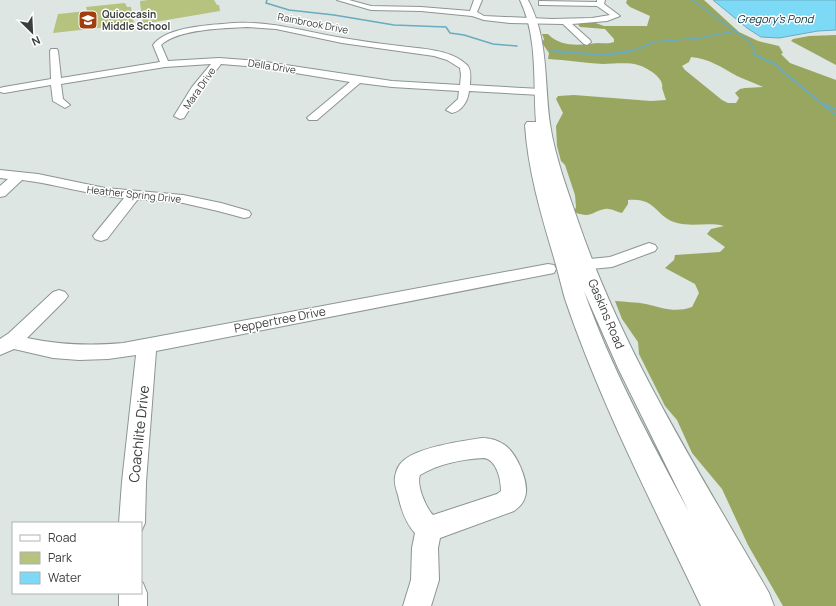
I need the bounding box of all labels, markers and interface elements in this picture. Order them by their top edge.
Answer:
place label: Quioccasin Middle School [102,7,170,33]
school or university icon: Quioccasin Middle School [77,9,99,31]
street label: Rainbrook Drive [276,9,350,37]
water label: Gregory's Pond [737,11,815,26]
north arrow [12,12,52,52]
text: N [30,33,43,50]
street label: Della Drive [247,55,297,77]
street label: Mara Drive [179,64,219,112]
street label: Heather Spring Drive [86,182,182,206]
street label: Gaskins Road [584,276,629,351]
street label: Peppertree Drive [233,302,327,337]
street label: Coachlite Drive [124,384,153,484]
legend [12,522,142,594]
text: Road [48,529,76,546]
text: Park [48,549,73,566]
text: Water [48,569,82,586]

